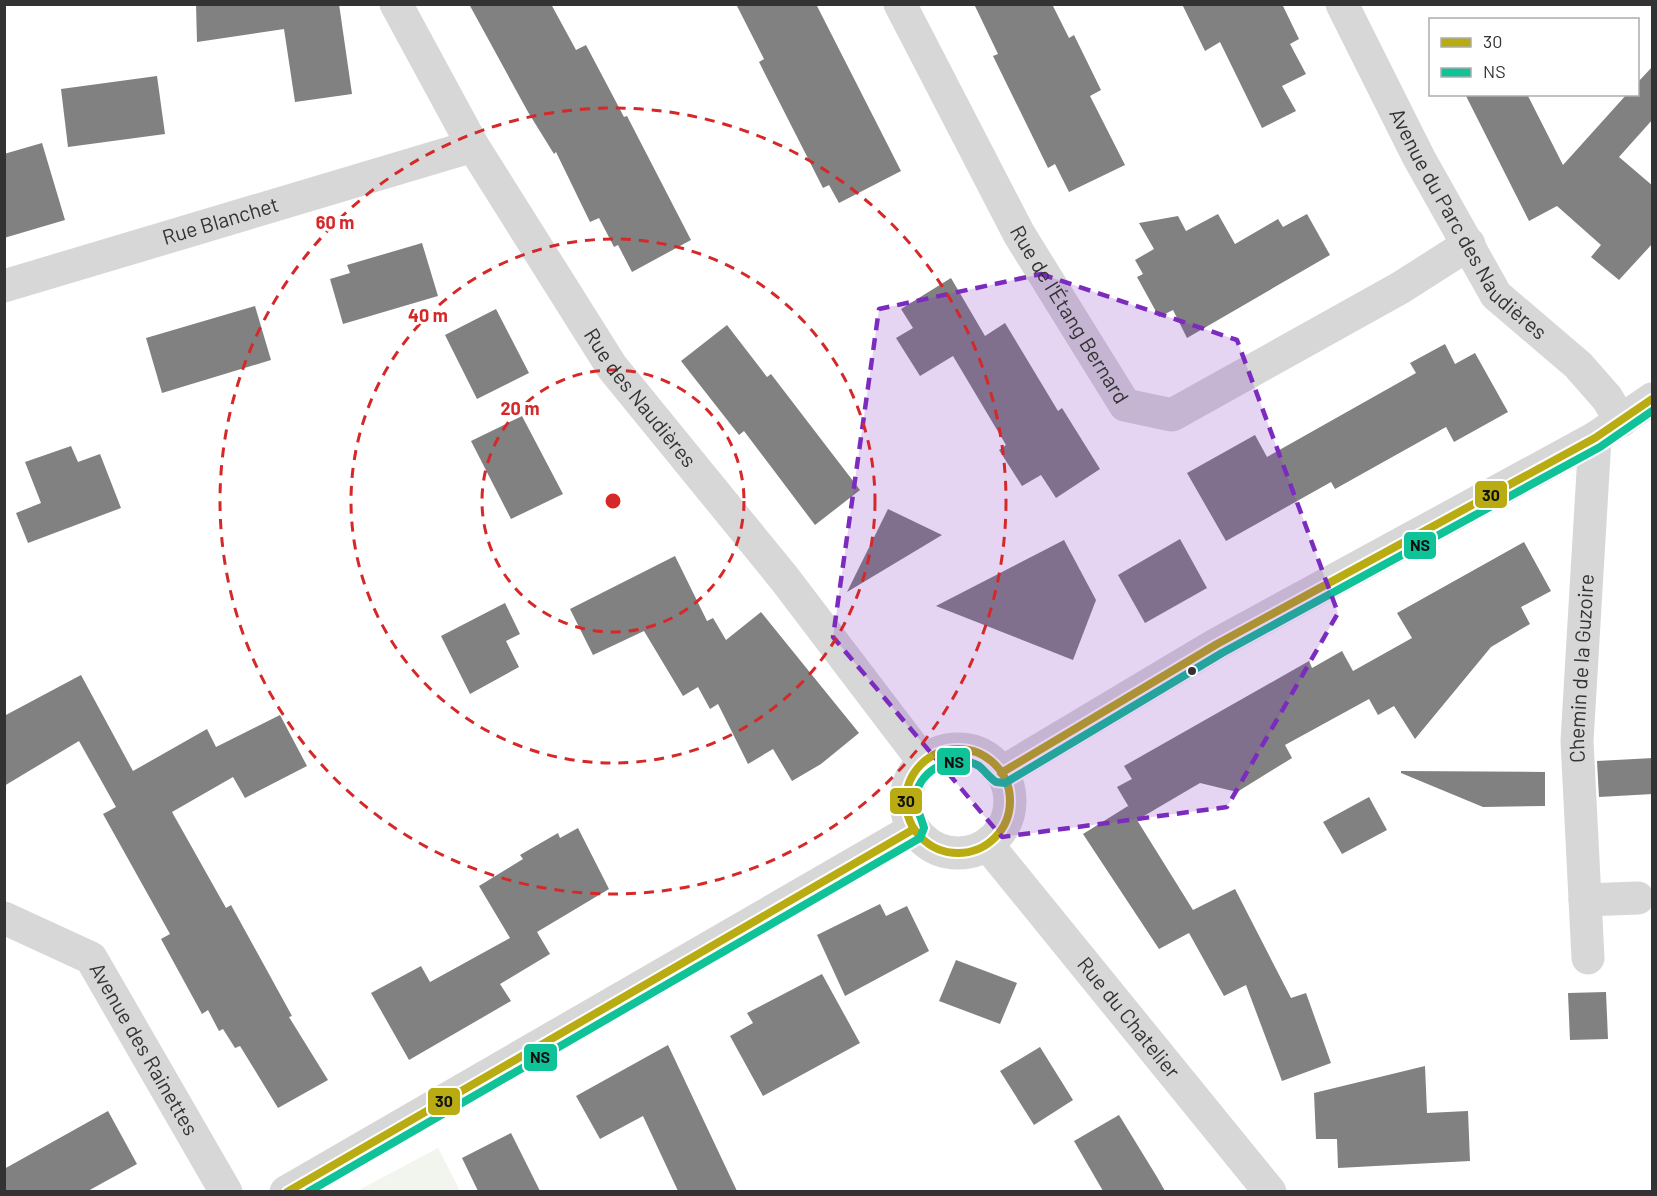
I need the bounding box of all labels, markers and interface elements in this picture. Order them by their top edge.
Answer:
legend [1429,18,1639,96]
text: 30 [1483,30,1502,52]
text: NS [1483,60,1506,82]
street label: Avenue du Parc des Naudières [1385,104,1553,344]
street label: Rue Blanchet [159,191,281,249]
text: 60 m [316,211,354,233]
street label: Rue de l'Étang Bernard [1006,221,1135,408]
text: 40 m [408,304,448,326]
street label: Rue des Naudières [580,323,702,472]
text: 20 m [501,397,539,419]
line badge: 30 [1474,480,1508,509]
text: 30 [1482,485,1500,504]
centre of rings [603,491,623,511]
line badge: NS [1403,531,1437,560]
text: NS [1410,535,1430,554]
street label: Chemin de la Guzoire [1563,573,1598,764]
unlabelled marker [1186,665,1198,677]
line badge: NS [936,747,971,776]
text: NS [944,752,964,771]
line badge: 30 [889,787,923,815]
text: 30 [897,791,915,810]
street label: Rue du Chatelier [1073,951,1186,1083]
street label: Avenue des Rainettes [85,958,204,1139]
line badge: NS [523,1043,558,1072]
text: NS [530,1047,550,1066]
line badge: 30 [427,1087,461,1116]
text: 30 [435,1091,453,1110]

